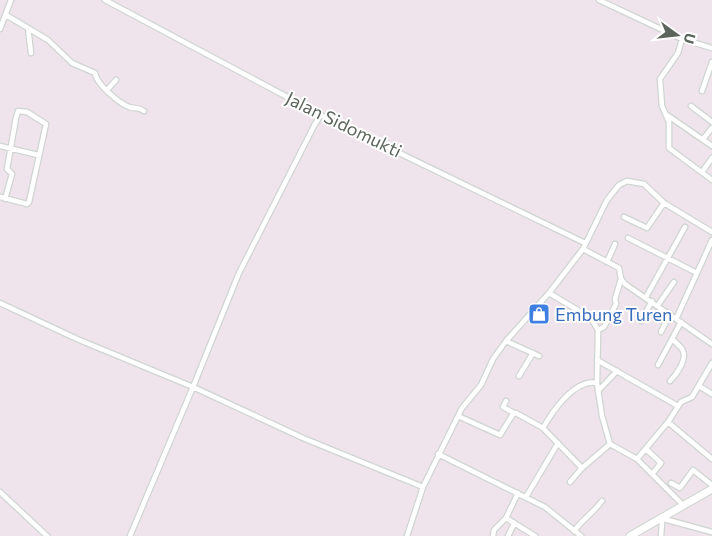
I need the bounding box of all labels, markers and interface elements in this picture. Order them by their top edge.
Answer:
north arrow [652,10,702,60]
text: U [681,31,700,46]
street label: Jalan Sidomukti [282,86,406,162]
shop icon: Embung Turen [527,302,551,326]
place label: Embung Turen [555,303,672,325]

